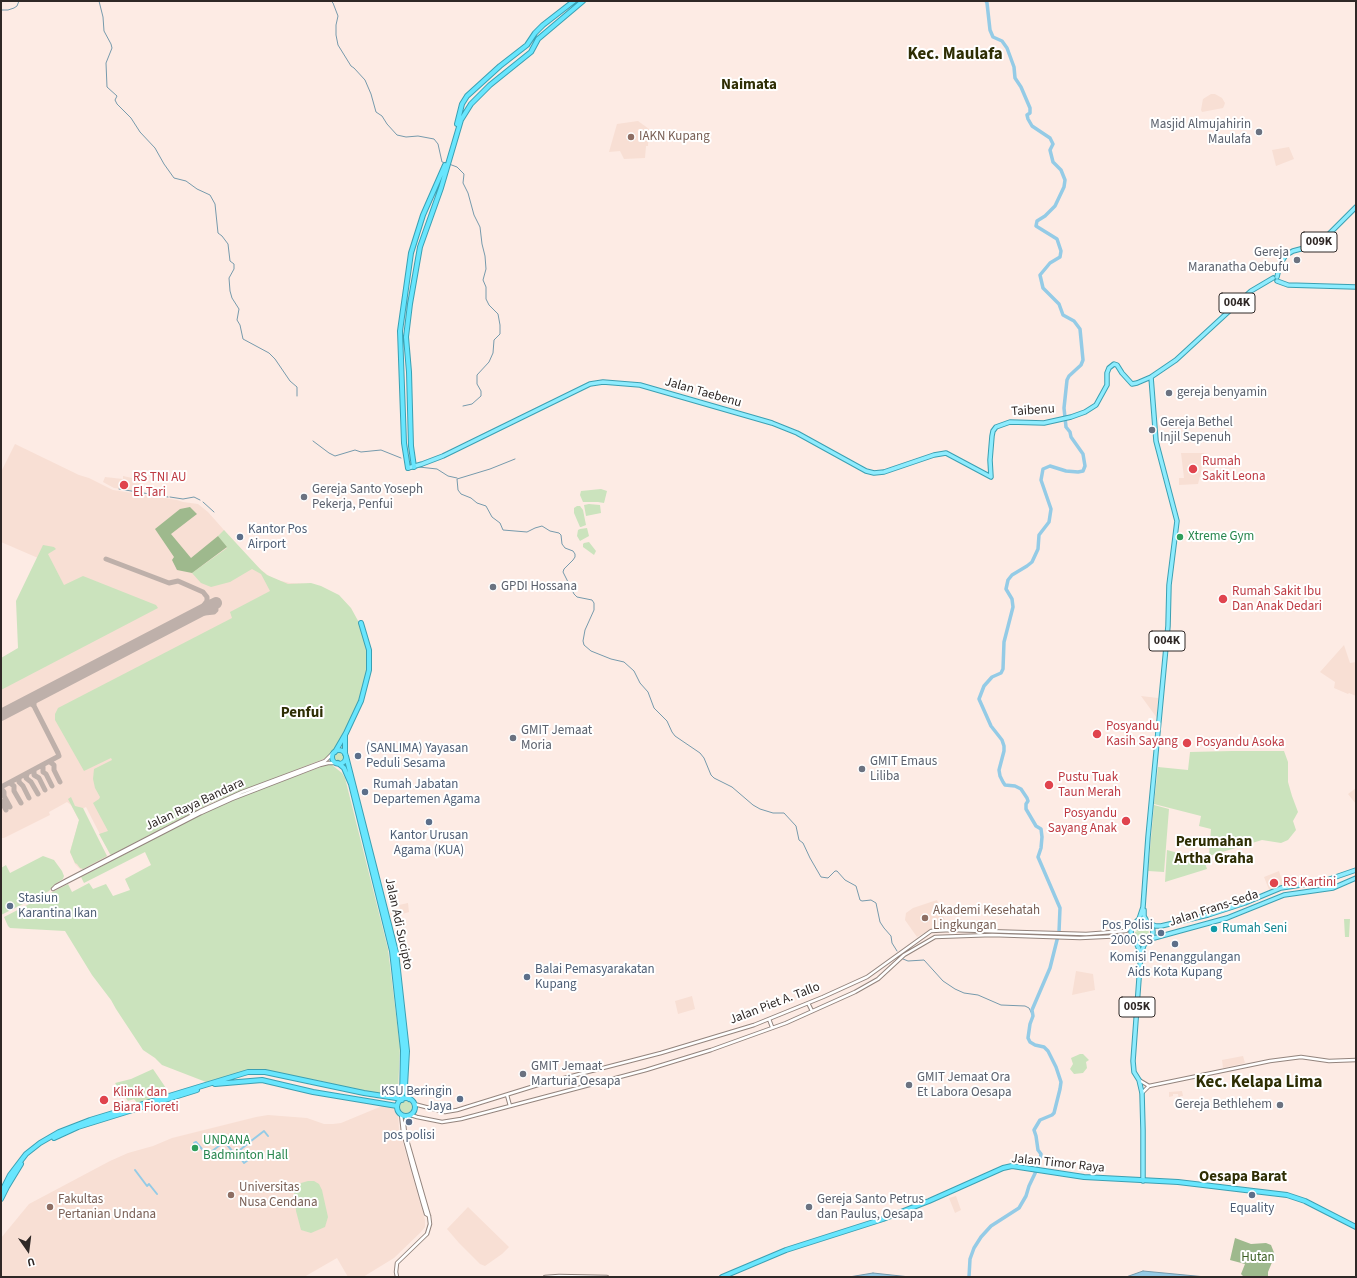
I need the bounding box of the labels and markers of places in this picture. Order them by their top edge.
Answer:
place label: Masjid Almujahirin Maulafa [1150,117,1251,148]
marker: Masjid Almujahirin Maulafa [1254,127,1264,137]
place label: IAKN Kupang [639,129,710,145]
marker: IAKN Kupang [626,132,636,142]
place label: Gereja Maranatha Oebufu [1188,245,1289,276]
marker: Gereja Maranatha Oebufu [1292,255,1302,265]
place label: gereja benyamin [1177,385,1267,401]
marker: gereja benyamin [1164,388,1174,398]
place label: Gereja Bethel Injil Sepenuh [1160,415,1233,446]
marker: Gereja Bethel Injil Sepenuh [1147,425,1157,435]
place label: Rumah Sakit Leona [1202,454,1265,485]
marker: Rumah Sakit Leona [1187,463,1199,475]
place label: RS TNI AU El Tari [133,470,186,501]
marker: RS TNI AU El Tari [118,479,130,491]
place label: Gereja Santo Yoseph Pekerja, Penfui [312,482,423,513]
marker: Gereja Santo Yoseph Pekerja, Penfui [299,492,309,502]
place label: Kantor Pos Airport [248,522,307,553]
place label: Xtreme Gym [1188,529,1254,545]
marker: Kantor Pos Airport [235,532,245,542]
marker: Xtreme Gym [1175,532,1185,542]
place label: GPDI Hossana [501,579,577,595]
marker: GPDI Hossana [488,582,498,592]
place label: Rumah Sakit Ibu Dan Anak Dedari [1232,584,1322,615]
marker: Rumah Sakit Ibu Dan Anak Dedari [1217,593,1229,605]
place label: Posyandu Kasih Sayang [1106,719,1178,750]
place label: GMIT Jemaat Moria [521,723,592,754]
marker: Posyandu Kasih Sayang [1091,728,1103,740]
marker: GMIT Jemaat Moria [508,733,518,743]
place label: Posyandu Asoka [1196,735,1285,751]
marker: Posyandu Asoka [1181,737,1193,749]
place label: (SANLIMA) Yayasan Peduli Sesama [366,741,468,772]
marker: (SANLIMA) Yayasan Peduli Sesama [353,751,363,761]
place label: GMIT Emaus Liliba [870,754,937,785]
marker: GMIT Emaus Liliba [857,764,867,774]
place label: Pustu Tuak Taun Merah [1058,770,1121,801]
place label: Rumah Jabatan Departemen Agama [373,777,480,808]
marker: Pustu Tuak Taun Merah [1043,779,1055,791]
marker: Rumah Jabatan Departemen Agama [360,787,370,797]
place label: Posyandu Sayang Anak [1048,806,1117,837]
marker: Posyandu Sayang Anak [1120,815,1132,827]
marker: Kantor Urusan Agama (KUA) [424,817,434,827]
place label: Kantor Urusan Agama (KUA) [390,828,468,859]
place label: RS Kartini [1283,875,1336,891]
marker: RS Kartini [1268,877,1280,889]
place label: Stasiun Karantina Ikan [18,891,97,922]
marker: Stasiun Karantina Ikan [5,901,15,911]
place label: Akademi Kesehatah Lingkungan [933,903,1040,934]
marker: Akademi Kesehatah Lingkungan [920,913,930,923]
place label: Pos Polisi 2000 SS [1102,918,1153,949]
place label: Rumah Seni [1222,921,1287,937]
marker: Rumah Seni [1209,924,1219,934]
marker: Pos Polisi 2000 SS [1156,928,1166,938]
marker: Komisi Penanggulangan Aids Kota Kupang [1170,939,1180,949]
place label: Komisi Penanggulangan Aids Kota Kupang [1109,950,1241,981]
place label: Balai Pemasyarakatan Kupang [535,962,655,993]
marker: Balai Pemasyarakatan Kupang [522,972,532,982]
place label: GMIT Jemaat Marturia Oesapa [531,1059,621,1090]
marker: GMIT Jemaat Marturia Oesapa [518,1069,528,1079]
place label: GMIT Jemaat Ora Et Labora Oesapa [917,1070,1012,1101]
marker: GMIT Jemaat Ora Et Labora Oesapa [904,1080,914,1090]
place label: KSU Beringin Jaya [381,1084,452,1115]
place label: Klinik dan Biara Fioreti [113,1085,179,1116]
marker: Klinik dan Biara Fioreti [98,1094,110,1106]
marker: KSU Beringin Jaya [455,1094,465,1104]
place label: Gereja Bethlehem [1175,1097,1272,1113]
marker: Gereja Bethlehem [1275,1100,1285,1110]
marker: pos polisi [404,1117,414,1127]
place label: pos polisi [383,1128,435,1144]
place label: UNDANA Badminton Hall [203,1133,288,1164]
marker: UNDANA Badminton Hall [190,1143,200,1153]
place label: Universitas Nusa Cendana [239,1180,317,1211]
marker: Universitas Nusa Cendana [226,1190,236,1200]
marker: Equality [1247,1190,1257,1200]
place label: Fakultas Pertanian Undana [58,1192,156,1223]
place label: Gereja Santo Petrus dan Paulus, Oesapa [817,1192,924,1223]
place label: Equality [1230,1201,1274,1217]
marker: Fakultas Pertanian Undana [45,1202,55,1212]
marker: Gereja Santo Petrus dan Paulus, Oesapa [804,1202,814,1212]

